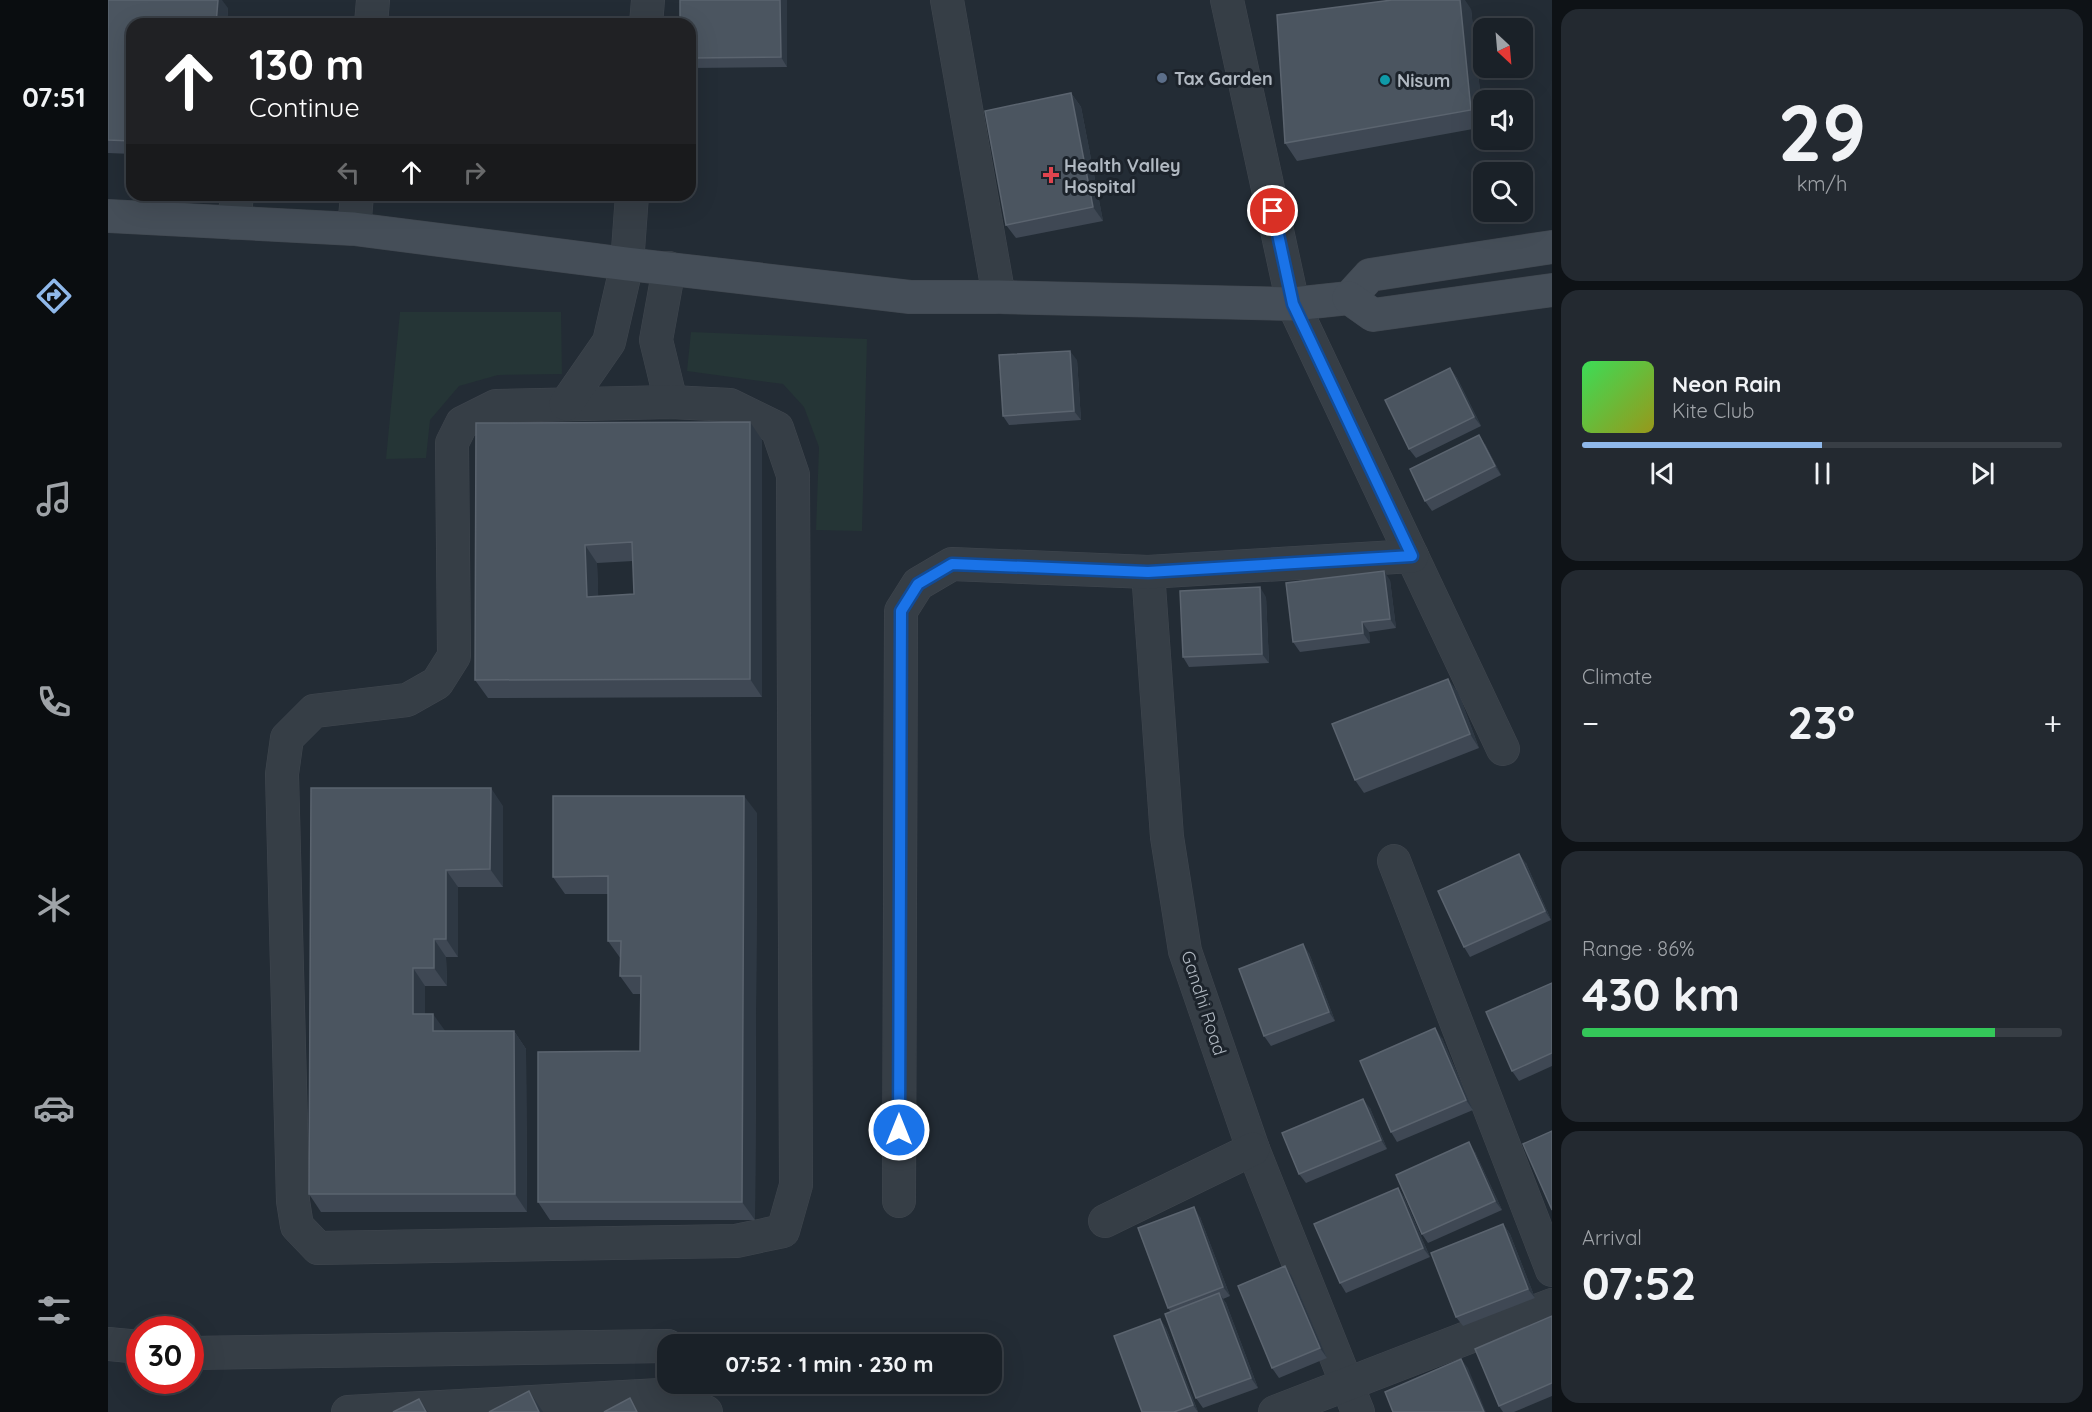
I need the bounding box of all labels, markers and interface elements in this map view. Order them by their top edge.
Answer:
north arrow [1473,18,1533,78]
map controls [1473,18,1533,222]
text: 130 m [249,38,364,91]
icon: ahead [150,42,228,120]
place label: Tax Garden [1174,67,1273,90]
place label: Nisum [1397,69,1450,92]
marker: Tax Garden [1155,71,1169,85]
marker: Nisum [1378,73,1392,87]
text: 07:51 [22,80,86,114]
text: 29 [1778,83,1866,181]
text: Continue [249,90,360,124]
button: sound [1473,90,1533,150]
place label: Health Valley Hospital [1064,154,1181,198]
icon: left [332,156,365,189]
icon: ahead [395,156,428,189]
icon: right [458,156,491,189]
button: search [1473,162,1533,222]
marker: Health Valley Hospital [1042,166,1060,184]
text: km/h [1797,171,1847,196]
pin [1247,185,1298,236]
icon: arrive [1256,194,1289,227]
icon: directions [33,275,75,317]
text: Neon Rain [1672,370,1781,398]
text: Kite Club [1672,398,1754,423]
icon: previous [1646,457,1679,490]
icon: pause [1806,457,1839,490]
icon: next [1966,457,1999,490]
icon: music [33,478,75,520]
text: Climate [1582,664,1652,689]
icon: phone [33,681,75,723]
text: 23° [1788,694,1855,750]
text: − [1582,702,1599,743]
text: + [2043,702,2062,743]
icon: climate [33,884,75,926]
text: Range · 86% [1582,936,1694,961]
street label: Gandhi Road [1176,948,1232,1058]
text: 430 km [1582,966,1740,1022]
icon: car [33,1087,75,1129]
position arrow [867,1098,931,1162]
text: Arrival [1582,1225,1642,1250]
text: 07:52 [1582,1255,1696,1311]
icon: filters [33,1289,75,1331]
speed limit sign: 30 [126,1316,204,1394]
text: 07:52 · 1 min · 230 m [726,1350,933,1378]

